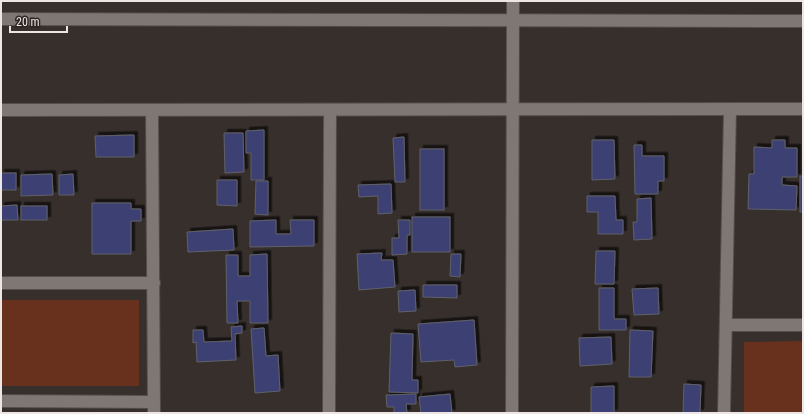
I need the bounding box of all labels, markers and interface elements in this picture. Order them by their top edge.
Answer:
scale bar [10,8,67,34]
text: 20 m [16,15,40,29]

